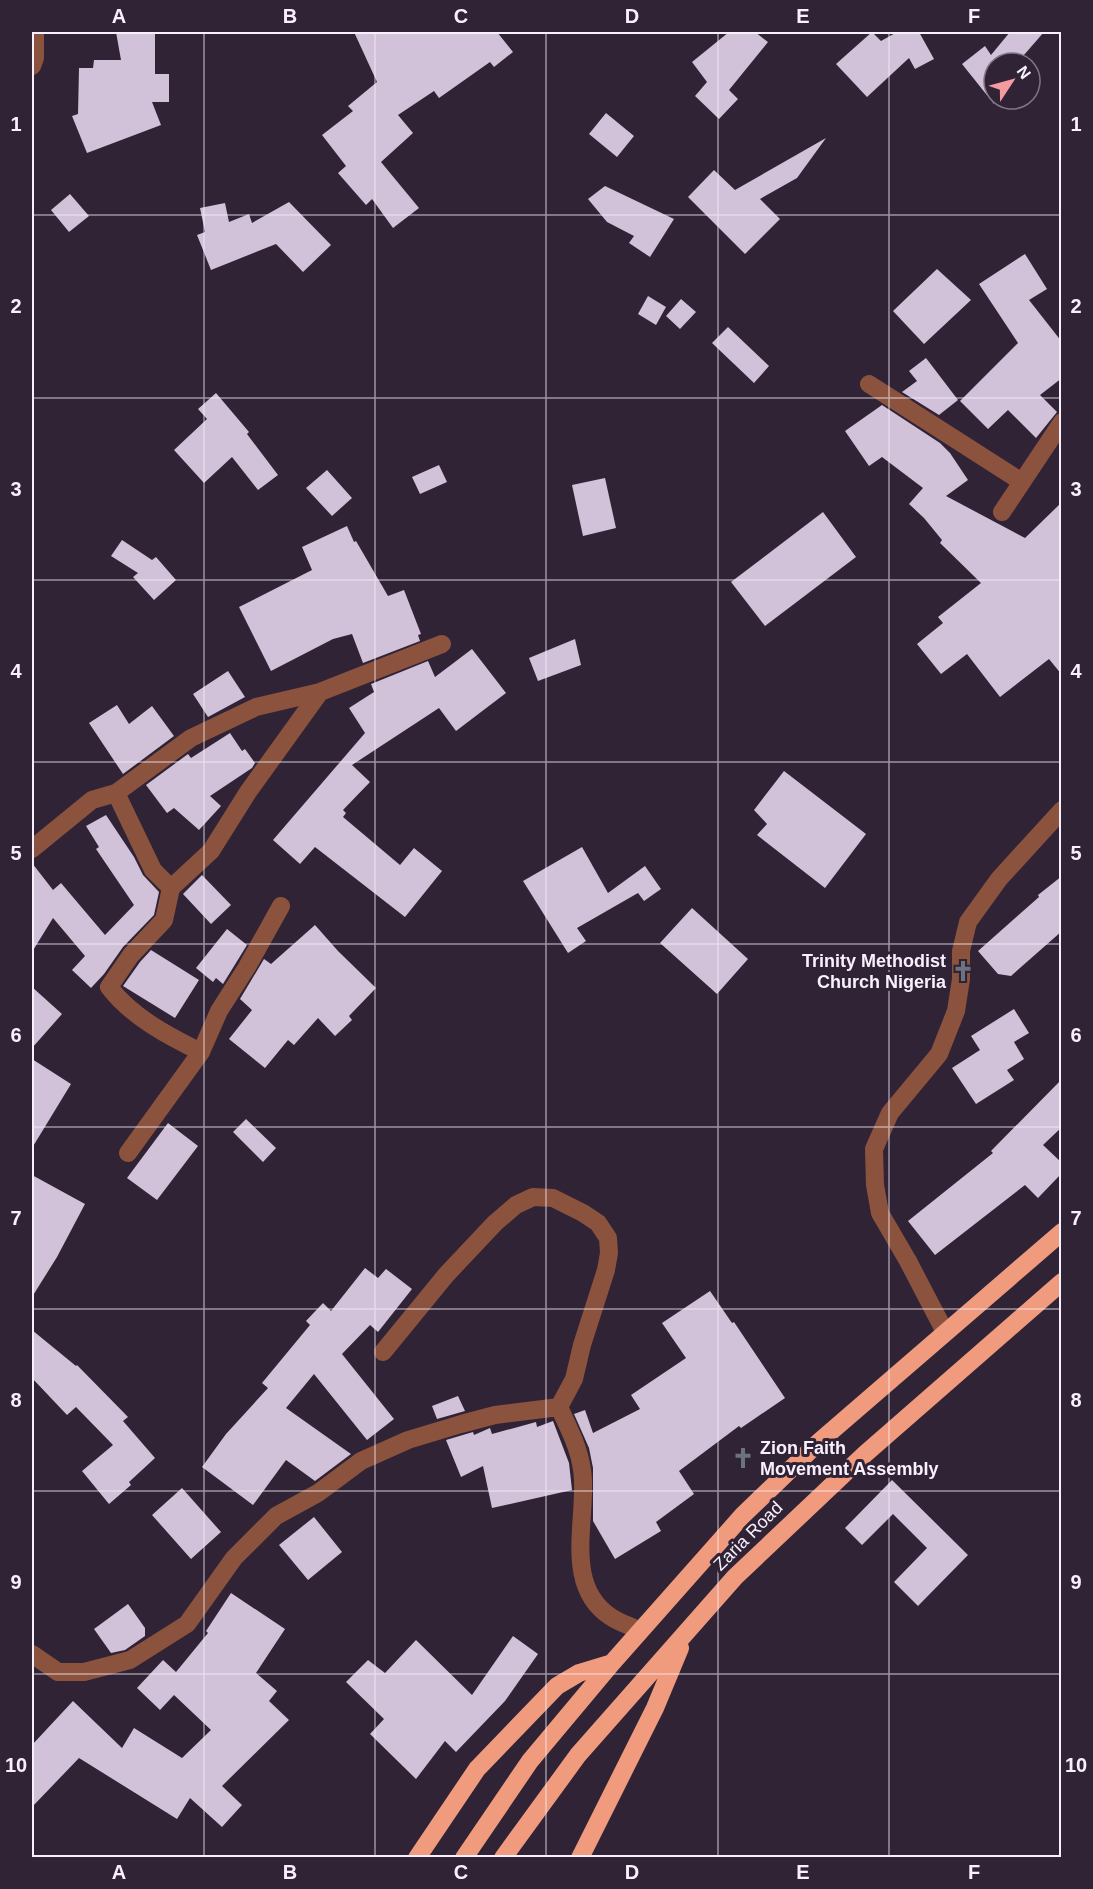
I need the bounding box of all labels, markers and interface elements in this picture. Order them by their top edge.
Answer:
text: A [112,5,126,27]
text: B [283,5,297,27]
text: C [454,5,468,27]
text: D [625,5,639,27]
text: E [796,5,810,27]
text: F [968,5,980,27]
north arrow [982,51,1042,111]
text: N [1013,63,1034,82]
text: 1 [10,113,22,135]
text: 1 [1070,113,1082,135]
text: 2 [10,295,22,317]
text: 2 [1070,295,1082,317]
text: 3 [10,478,22,500]
text: 3 [1070,478,1082,500]
text: 4 [10,660,22,682]
text: 4 [1070,660,1082,682]
text: 5 [10,842,22,864]
text: 5 [1070,842,1082,864]
place label: Trinity Methodist Church Nigeria [802,951,947,992]
church icon: Trinity Methodist Church Nigeria [951,959,975,983]
text: 6 [10,1024,22,1046]
text: 6 [1070,1024,1082,1046]
text: 7 [10,1207,22,1229]
text: 7 [1070,1207,1082,1229]
text: 8 [10,1389,22,1411]
text: 8 [1070,1389,1082,1411]
place label: Zion Faith Movement Assembly [760,1438,938,1479]
church icon: Zion Faith Movement Assembly [731,1446,755,1470]
street label: Zaria Road [709,1497,787,1575]
text: 9 [10,1571,22,1593]
text: 9 [1070,1571,1082,1593]
text: 10 [5,1754,27,1776]
text: 10 [1065,1754,1087,1776]
text: A [112,1861,126,1883]
text: B [283,1861,297,1883]
text: C [454,1861,468,1883]
text: D [625,1861,639,1883]
text: E [796,1861,810,1883]
text: F [968,1861,980,1883]

